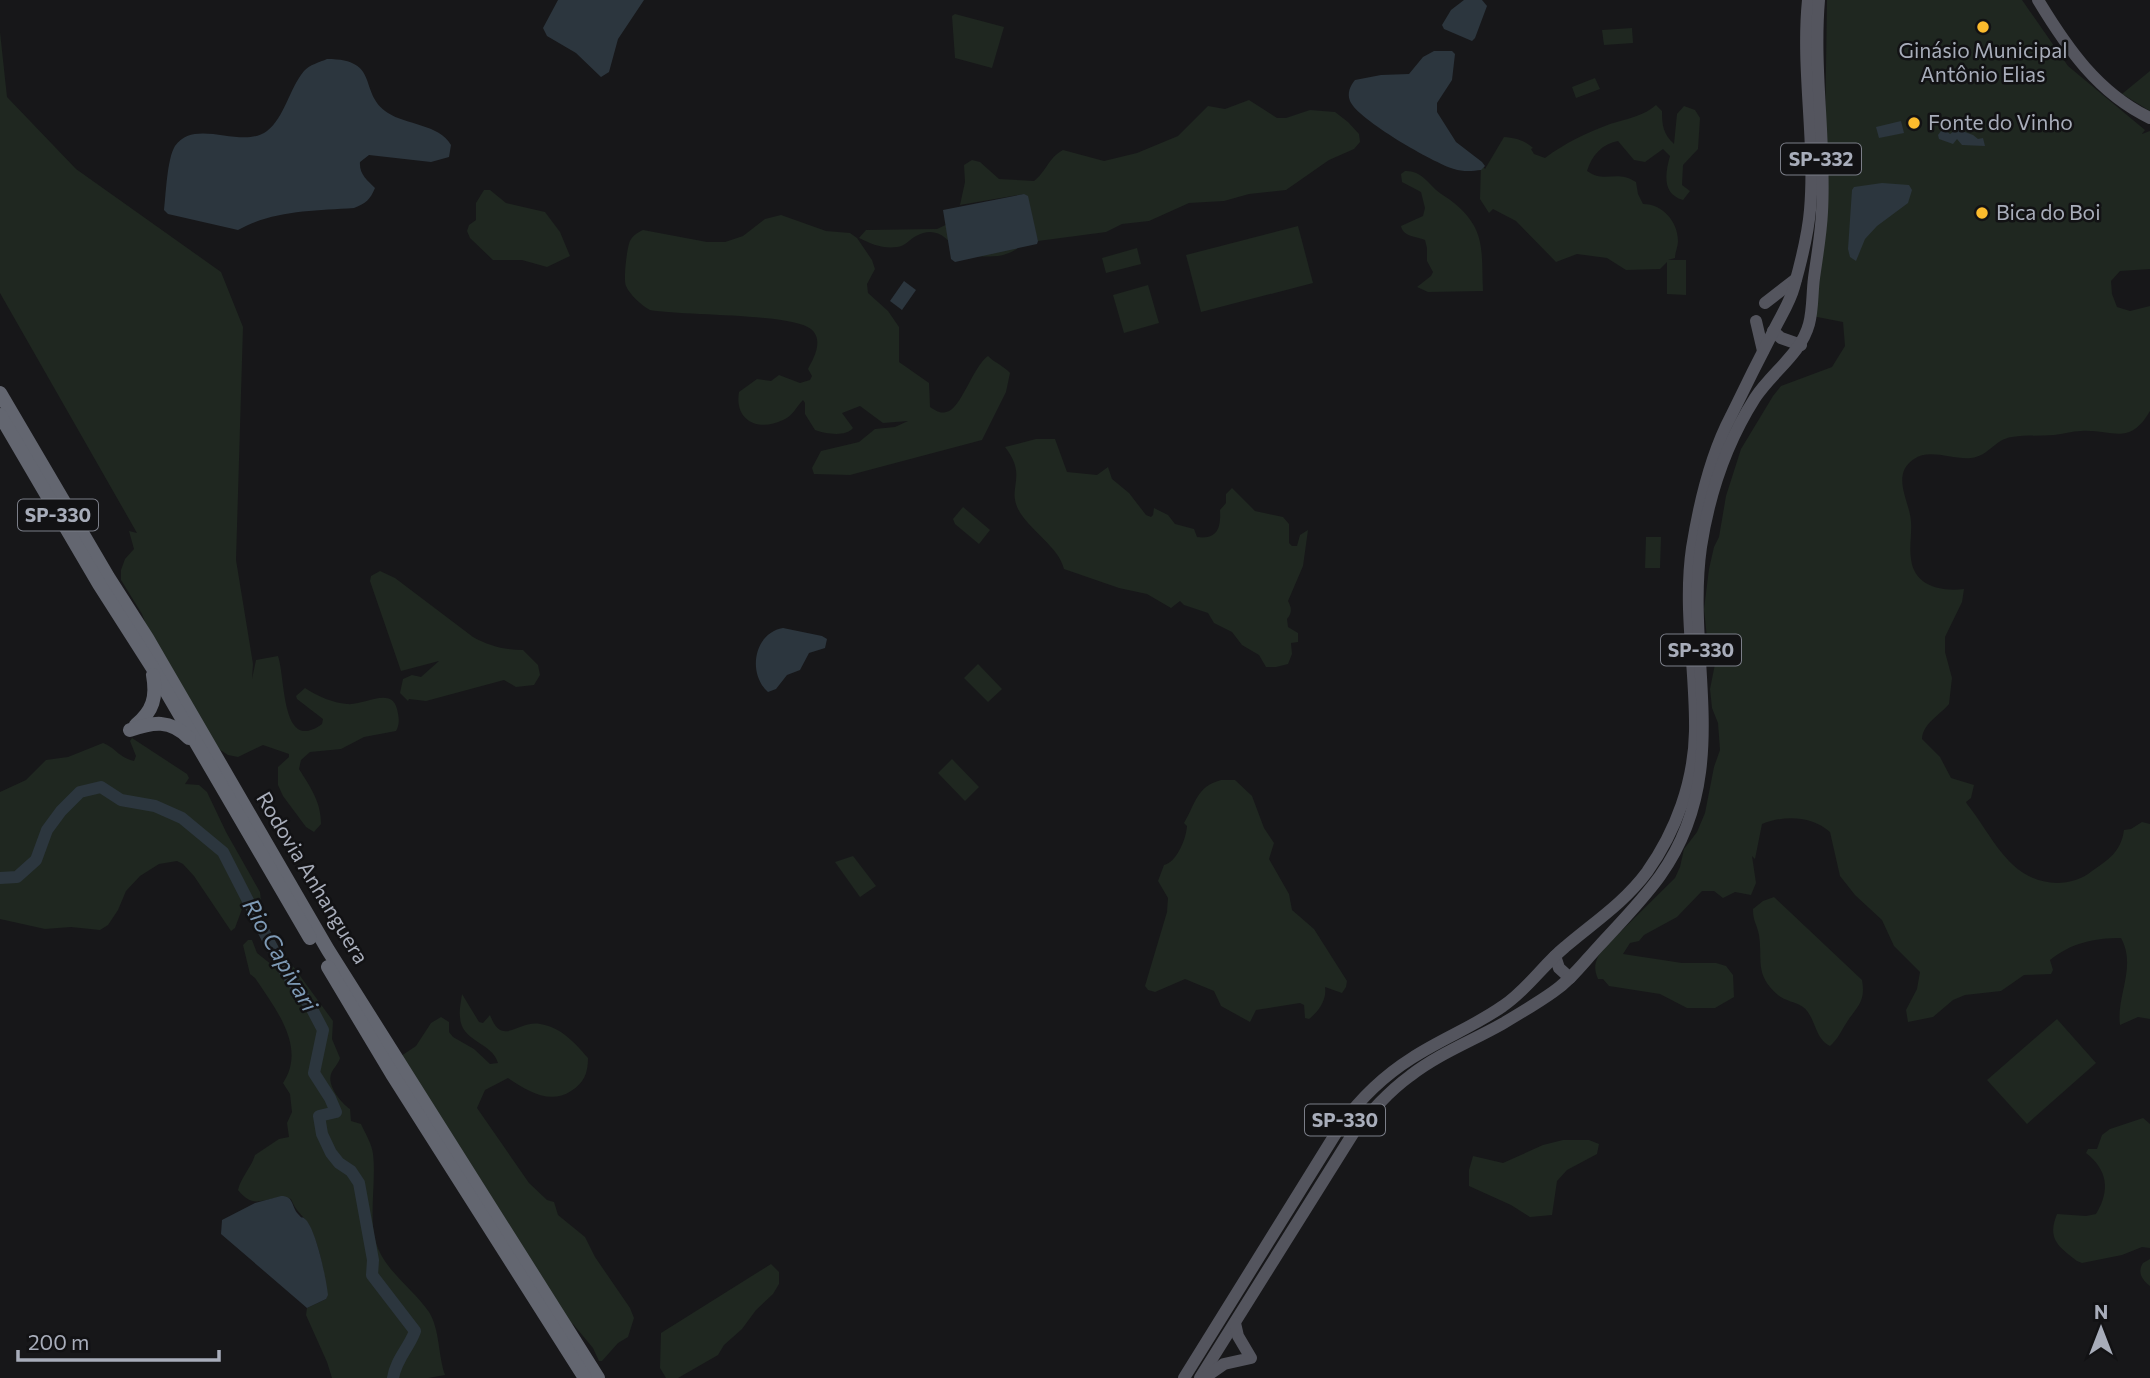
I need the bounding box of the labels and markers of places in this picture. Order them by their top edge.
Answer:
marker: Ginásio Municipal Antônio Elias [1975,19,1991,35]
place label: Ginásio Municipal Antônio Elias [1899,37,2067,86]
place label: Fonte do Vinho [1928,109,2073,134]
marker: Fonte do Vinho [1906,115,1922,131]
place label: Bica do Boi [1996,199,2101,224]
marker: Bica do Boi [1974,205,1990,221]

